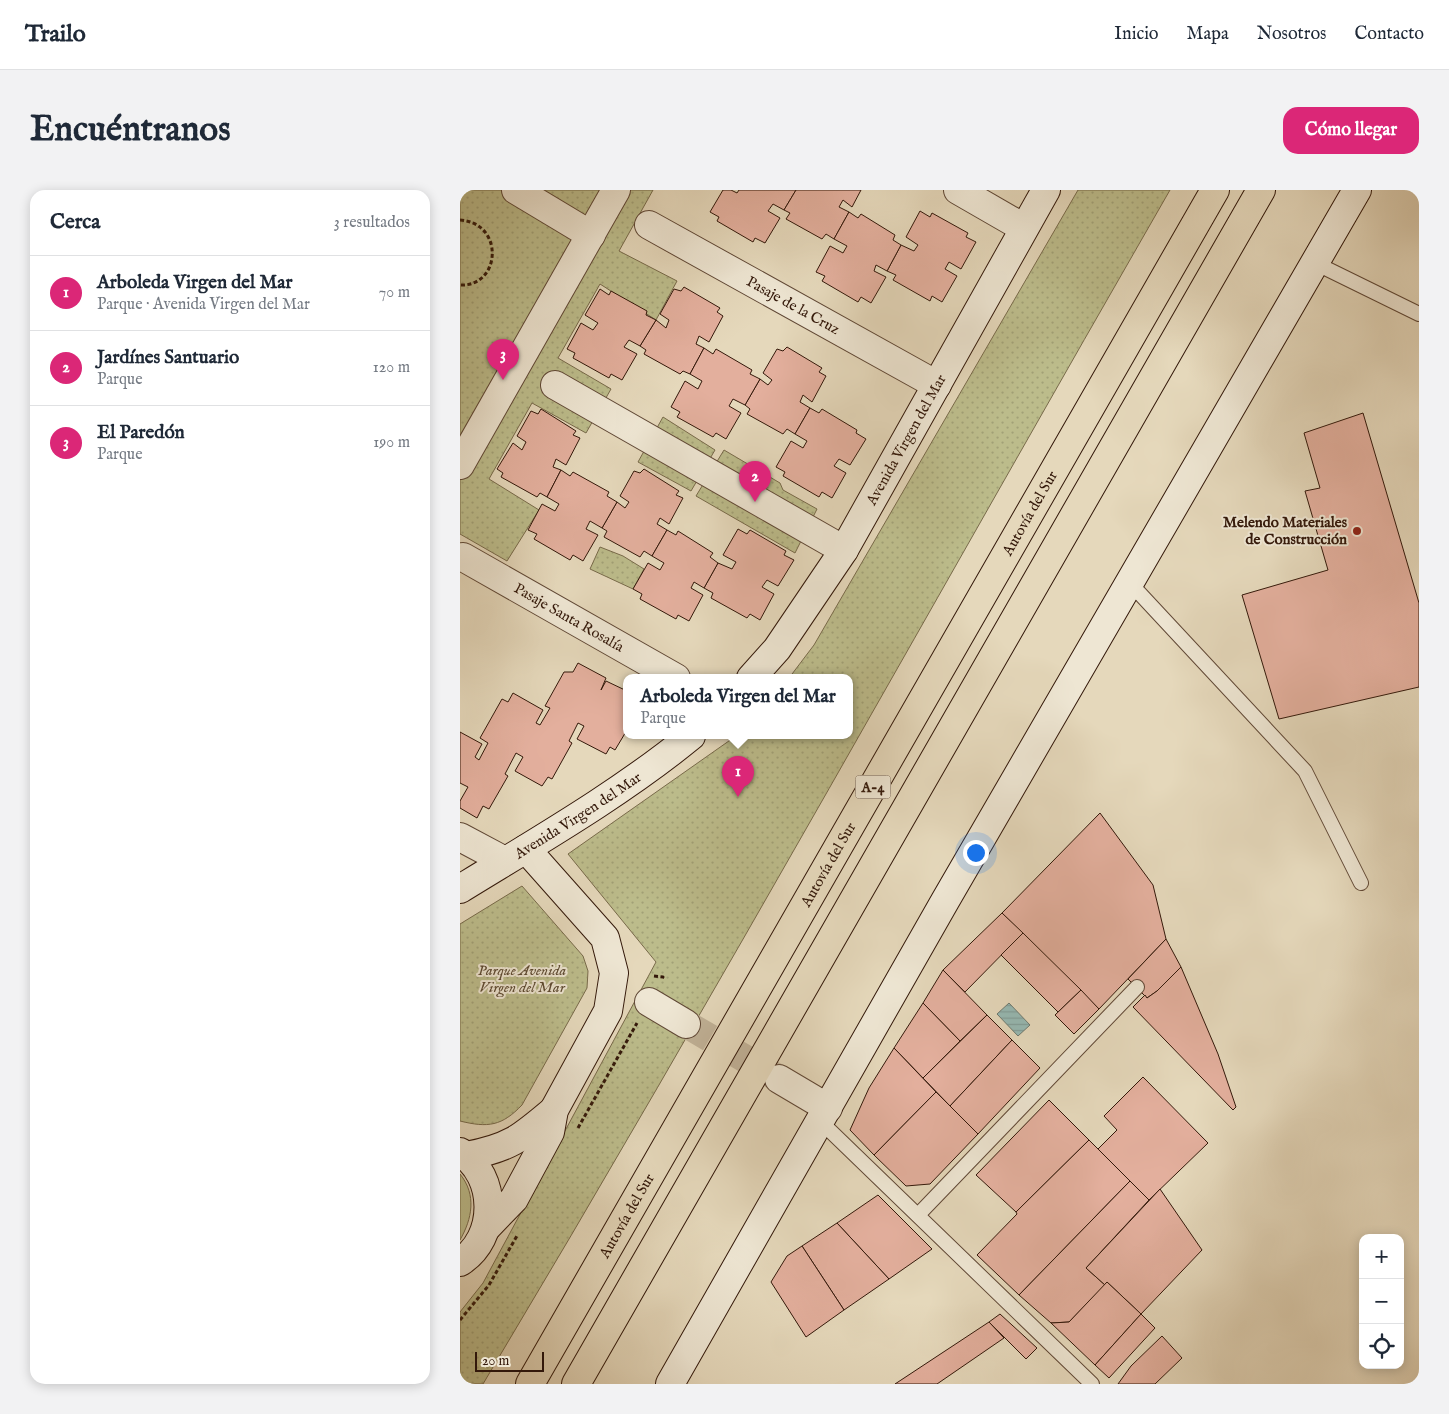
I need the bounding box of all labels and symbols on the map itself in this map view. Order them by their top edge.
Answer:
street label: Pasaje de la Cruz [743,272,843,339]
pin: 3 [487,339,519,380]
street label: Avenida Virgen del Mar [862,371,951,510]
pin: 2 [739,461,771,502]
street label: Autovía del Sur [998,467,1062,560]
place label: Melendo Materiales de Construcción [1223,513,1348,549]
marker: Melendo Materiales de Construcción [1351,525,1363,537]
street label: Pasaje Santa Rosalía [510,579,628,657]
pin: 1 [722,756,754,797]
street label: Avenida Virgen del Mar [510,768,646,864]
road number: A-4 [856,776,890,798]
street label: Autovía del Sur [796,818,861,911]
your location [963,840,989,866]
park label: Parque Avenida Virgen del Mar [478,961,567,998]
street label: Autovía del Sur [595,1170,659,1263]
scale bar [475,1349,544,1372]

